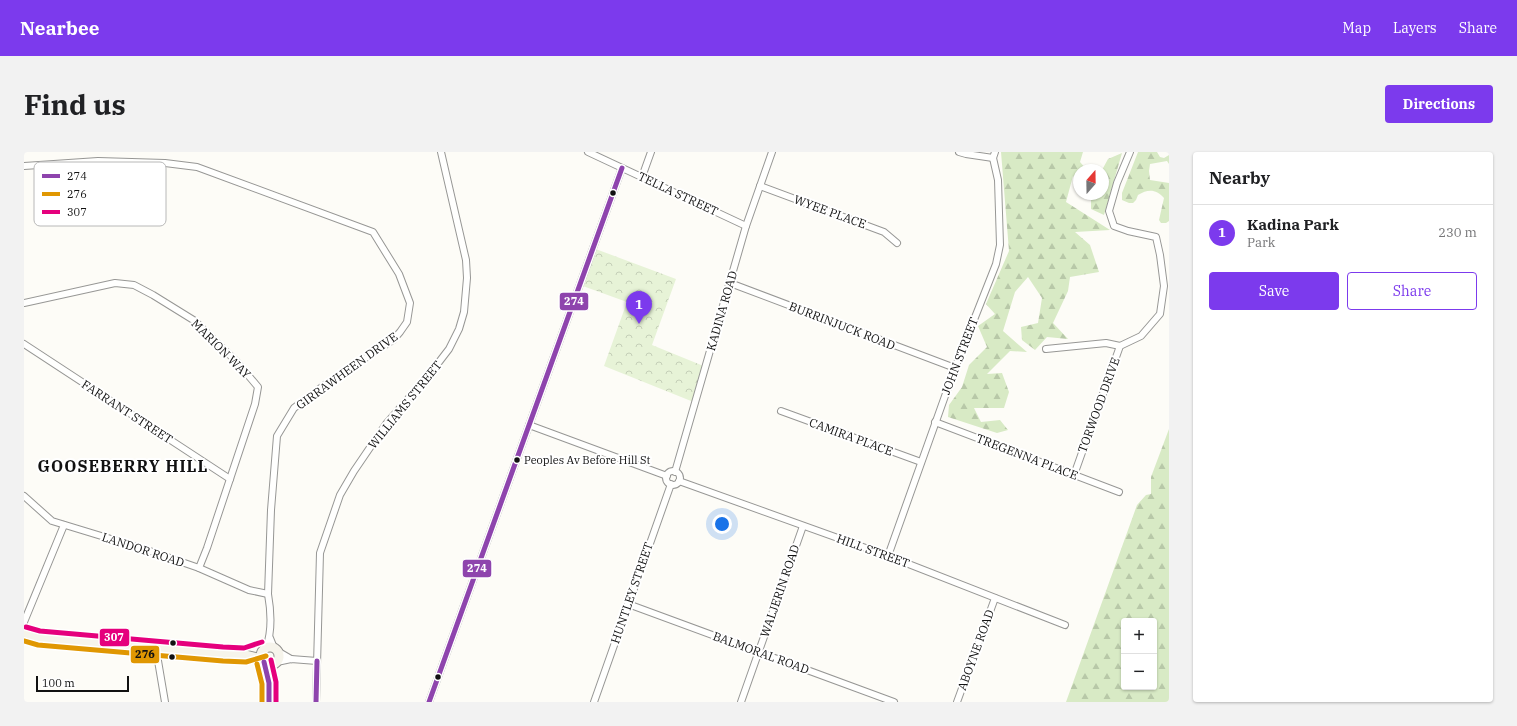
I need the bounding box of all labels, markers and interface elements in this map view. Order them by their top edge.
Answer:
text: Nearbee [20,16,99,40]
text: Map [1343,19,1371,37]
text: Layers [1393,19,1437,37]
text: Share [1459,19,1497,37]
button: Directions [1385,85,1493,123]
text: Find us [24,86,126,123]
legend [34,162,166,226]
north arrow [1073,164,1109,200]
text: Nearby [1209,167,1270,189]
street label: TELLA STREET [636,168,721,219]
text: 274 [67,169,87,183]
text: 276 [67,187,87,201]
unlabelled marker [608,188,618,198]
street label: WYEE PLACE [792,192,868,232]
text: 307 [67,205,87,219]
text: Kadina Park [1247,215,1339,234]
text: 1 [1218,224,1226,241]
text: 230 m [1438,224,1477,241]
text: Park [1247,234,1275,251]
street label: KADINA ROAD [703,269,740,353]
button: Save [1209,272,1339,310]
button: Share [1347,272,1477,310]
pin: 1 [626,291,652,324]
line badge: 274 [559,292,589,311]
text: 274 [564,294,584,308]
street label: BURRINJUCK ROAD [787,298,897,353]
street label: JOHN STREET [938,315,981,397]
street label: MARION WAY [188,316,255,382]
street label: GIRRAWHEEN DRIVE [293,329,400,412]
street label: TORWOOD DRIVE [1074,355,1123,455]
street label: WILLIAMS STREET [365,358,445,452]
street label: FARRANT STREET [79,377,176,447]
street label: CAMIRA PLACE [807,414,895,459]
street label: TREGENNA PLACE [974,430,1080,483]
place label: Peoples Av Before Hill St [524,453,651,467]
marker: Peoples Av Before Hill St [512,455,522,465]
district label: GOOSEBERRY HILL [38,456,208,476]
your location [712,514,732,534]
street label: LANDOR ROAD [100,529,186,570]
street label: HILL STREET [835,530,912,571]
street label: HUNTLEY STREET [607,540,656,646]
street label: WALJERIN ROAD [757,542,802,639]
line badge: 274 [462,559,492,578]
text: 274 [467,561,487,575]
street label: ABOYNE ROAD [954,607,997,692]
map controls [1121,618,1157,690]
button: + [1121,618,1157,654]
line badge: 307 [99,628,130,647]
street label: BALMORAL ROAD [711,628,811,677]
text: 307 [104,630,124,644]
unlabelled marker [168,638,178,648]
line badge: 276 [130,645,160,664]
text: 276 [135,647,155,661]
unlabelled marker [167,652,177,662]
button: − [1121,654,1157,690]
unlabelled marker [433,672,443,682]
scale bar [36,674,129,693]
text: 100 m [42,676,75,690]

